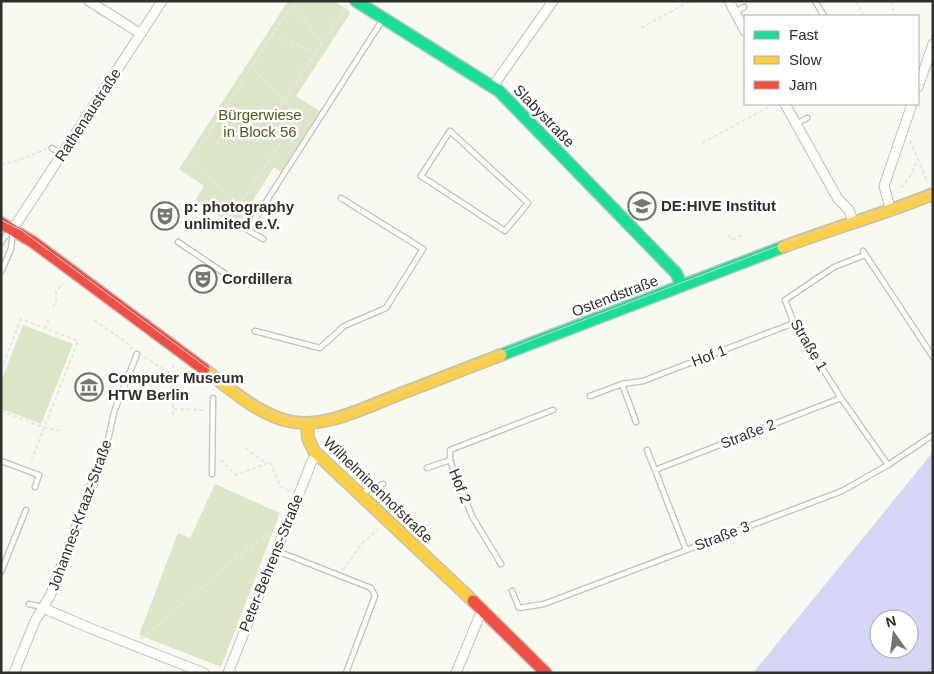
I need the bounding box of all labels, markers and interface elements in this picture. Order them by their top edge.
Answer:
legend [744,15,919,105]
text: Fast [789,26,819,43]
text: Slow [789,51,822,68]
street label: Rathenaustraße [51,65,124,164]
text: Jam [789,76,817,93]
street label: Slabystraße [510,81,578,150]
park label: Bürgerwiese in Block 56 [218,106,302,140]
school or university icon: DE:HIVE Institut [627,191,657,221]
place label: DE:HIVE Institut [661,197,776,214]
place label: p: photography unlimited e.V. [184,198,295,232]
theatre icon: p: photography unlimited e.V. [150,201,180,231]
theatre icon: Cordillera [188,264,218,294]
place label: Cordillera [222,270,293,287]
street label: Ostendstraße [569,271,660,320]
street label: Straße 1 [787,316,832,374]
street label: Hof 1 [689,341,729,370]
place label: Computer Museum HTW Berlin [108,369,244,403]
museum icon: Computer Museum HTW Berlin [74,372,104,402]
street label: Straße 2 [718,415,778,452]
street label: Wilhelminenhofstraße [320,433,436,546]
street label: Johannes-Kraaz-Straße [44,437,115,593]
street label: Hof 2 [446,466,475,506]
street label: Peter-Behrens-Straße [235,492,306,634]
street label: Straße 3 [692,517,752,554]
north arrow [869,609,919,659]
text: N [884,612,898,630]

